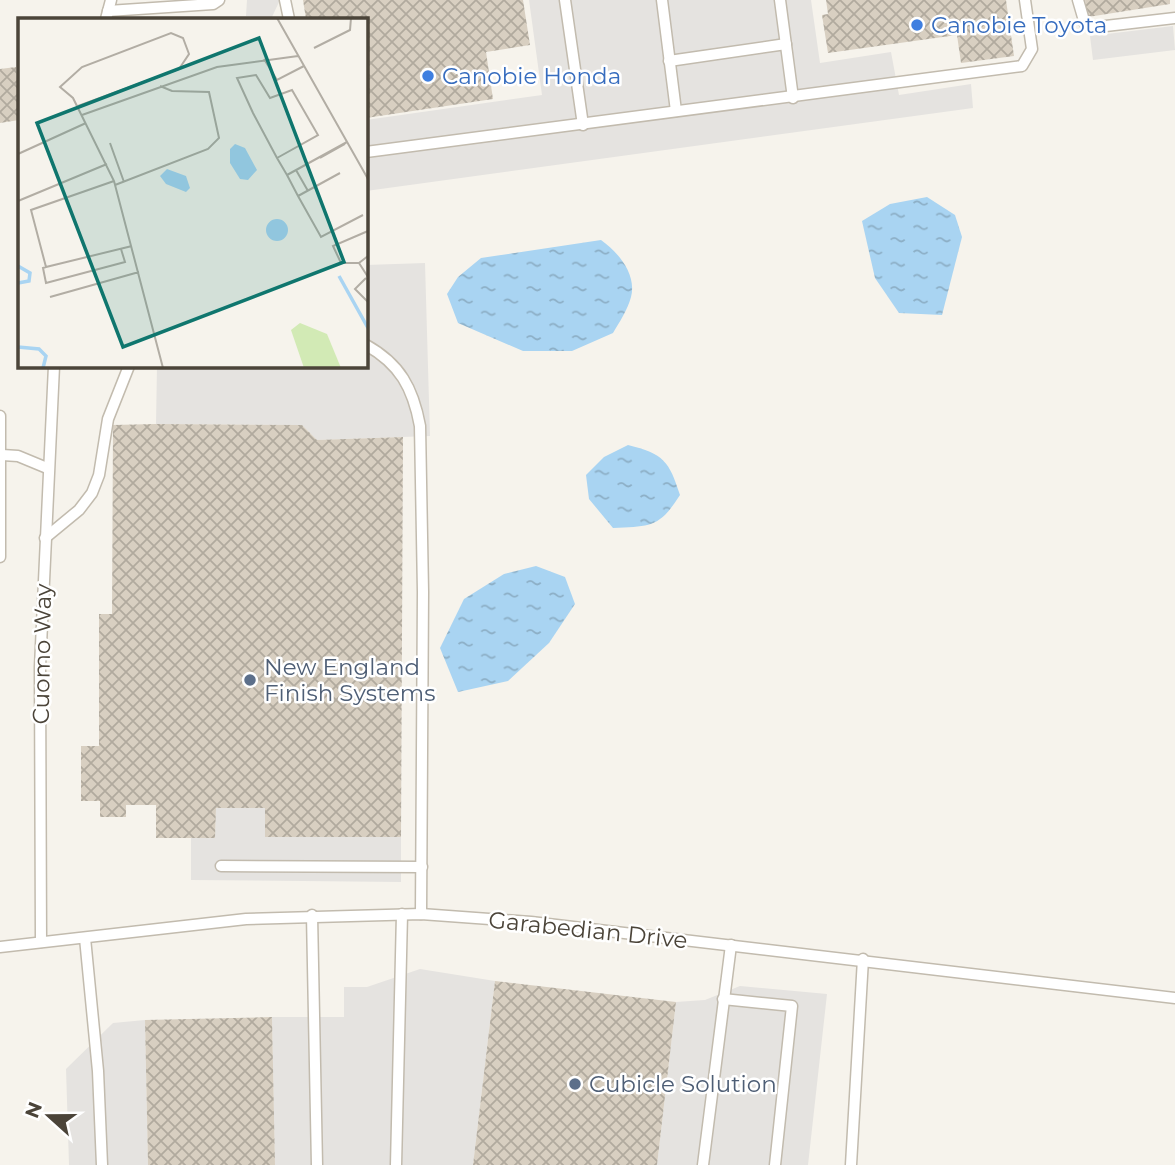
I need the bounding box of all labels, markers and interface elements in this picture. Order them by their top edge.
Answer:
place label: Canobie Toyota [931,11,1107,39]
marker: Canobie Toyota [909,17,925,33]
inset map [18,18,368,368]
place label: Canobie Honda [442,62,621,90]
marker: Canobie Honda [420,68,436,84]
street label: Cuomo Way [27,583,57,724]
place label: New England Finish Systems [264,653,435,707]
marker: New England Finish Systems [242,672,258,688]
street label: Garabedian Drive [487,906,689,954]
place label: Cubicle Solution [589,1070,777,1098]
marker: Cubicle Solution [567,1076,583,1092]
north arrow [14,1081,84,1151]
text: N [20,1099,47,1121]

